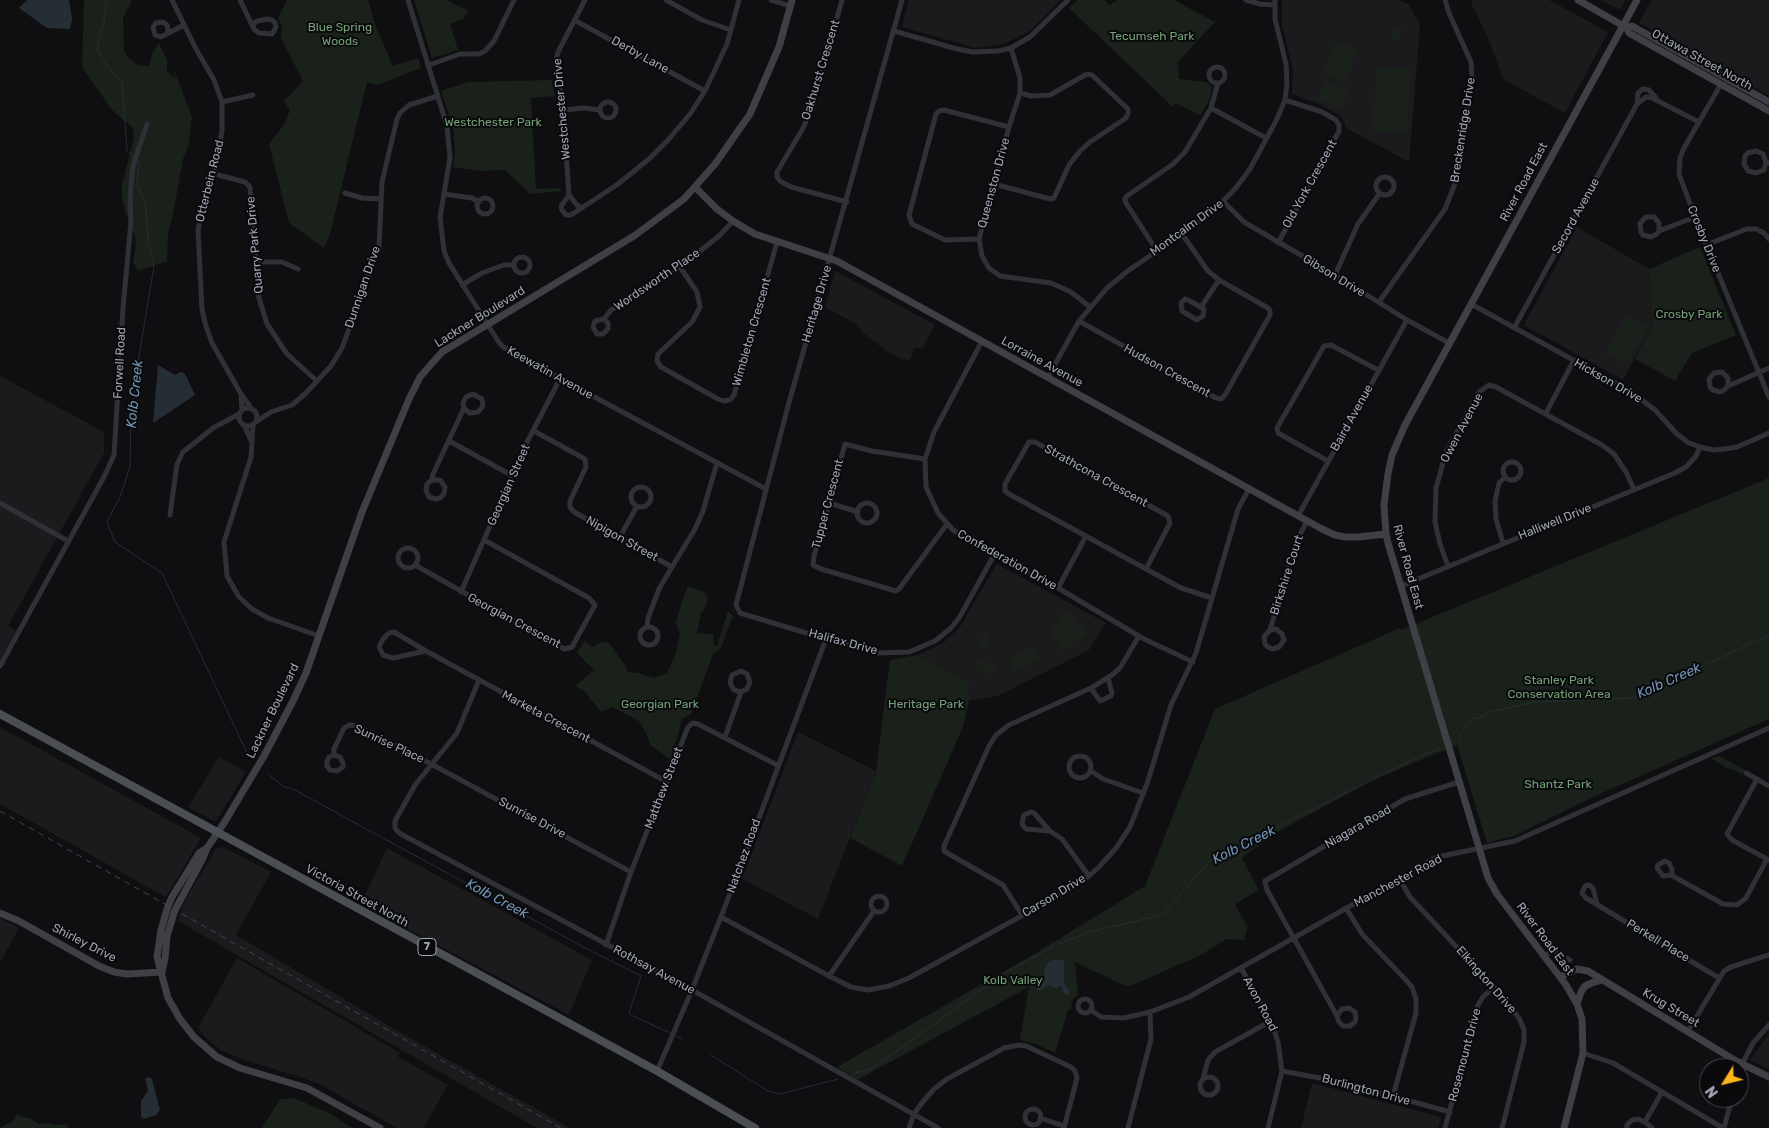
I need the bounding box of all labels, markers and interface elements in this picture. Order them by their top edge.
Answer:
street label: Oakhurst Crescent [799,18,843,122]
park label: Blue Spring Woods [308,21,372,49]
street label: Ottawa Street North [1649,26,1755,94]
park label: Tecumseh Park [1109,30,1195,44]
street label: Derby Lane [609,33,671,77]
street label: Westchester Drive [550,58,574,160]
street label: Breckenridge Drive [1448,77,1478,183]
park label: Westchester Park [444,116,542,130]
street label: Queenston Drive [975,136,1013,230]
street label: Old York Crescent [1280,137,1340,231]
street label: Otterbein Road [193,138,227,224]
street label: River Road East [1497,140,1551,224]
street label: Secord Avenue [1549,176,1603,256]
street label: Quarry Park Drive [244,196,266,294]
street label: Montcalm Drive [1148,197,1226,259]
street label: Crosby Drive [1684,203,1724,275]
street label: Dunnigan Drive [342,244,384,330]
street label: Wordsworth Place [611,246,703,314]
street label: Gibson Drive [1300,252,1368,300]
street label: Heritage Drive [799,264,835,344]
street label: Wimbleton Crescent [730,276,774,388]
street label: Lackner Boulevard [432,283,528,351]
park label: Crosby Park [1656,308,1722,322]
street label: Forwell Road [111,327,129,399]
street label: Lorraine Avenue [999,334,1085,390]
street label: Hudson Crescent [1121,341,1213,401]
street label: Keewatin Avenue [505,343,595,403]
street label: Hickson Drive [1571,356,1645,406]
water label: Kolb Creek [123,359,147,429]
street label: Baird Avenue [1328,382,1376,454]
street label: Owen Avenue [1438,391,1486,465]
street label: Georgian Street [485,442,533,528]
street label: Strathcona Crescent [1042,442,1150,510]
street label: Tupper Crescent [809,458,847,550]
street label: Halliwell Drive [1516,501,1594,543]
street label: Nipigon Street [583,513,661,565]
street label: River Road East [1390,523,1426,611]
street label: Confederation Drive [955,527,1059,593]
street label: Birkshire Court [1267,533,1307,617]
street label: Georgian Crescent [465,590,563,652]
street label: Halifax Drive [807,626,879,658]
water label: Kolb Creek [1634,659,1704,703]
street label: Lackner Boulevard [244,661,302,761]
park label: Stanley Park Conservation Area [1507,674,1611,702]
street label: Marketa Crescent [499,688,593,746]
park label: Georgian Park [621,698,699,712]
park label: Heritage Park [888,698,964,712]
street label: Sunrise Place [352,721,426,767]
street label: Matthew Street [642,745,686,831]
park label: Shantz Park [1524,778,1592,792]
street label: Sunrise Drive [496,794,568,842]
street label: Niagara Road [1322,802,1394,852]
street label: Natchez Road [724,817,764,895]
water label: Kolb Creek [1210,822,1278,868]
street label: Manchester Road [1352,852,1444,910]
street label: Victoria Street North [303,862,411,930]
street label: Carson Drive [1020,871,1088,921]
water label: Kolb Creek [463,876,531,922]
street label: River Road East [1513,900,1577,978]
street label: Perkell Place [1624,917,1692,965]
street label: Shirley Drive [50,921,118,965]
road number: 7 [418,939,436,956]
street label: Rothsay Avenue [611,942,697,998]
street label: Elkington Drive [1453,943,1519,1017]
park label: Kolb Valley [983,974,1043,988]
street label: Avon Road [1240,974,1280,1034]
street label: Krug Street [1640,985,1702,1031]
street label: Rosemount Drive [1446,1007,1484,1103]
north arrow [1699,1058,1749,1108]
street label: Burlington Drive [1320,1071,1412,1109]
text: N [1702,1082,1722,1101]

